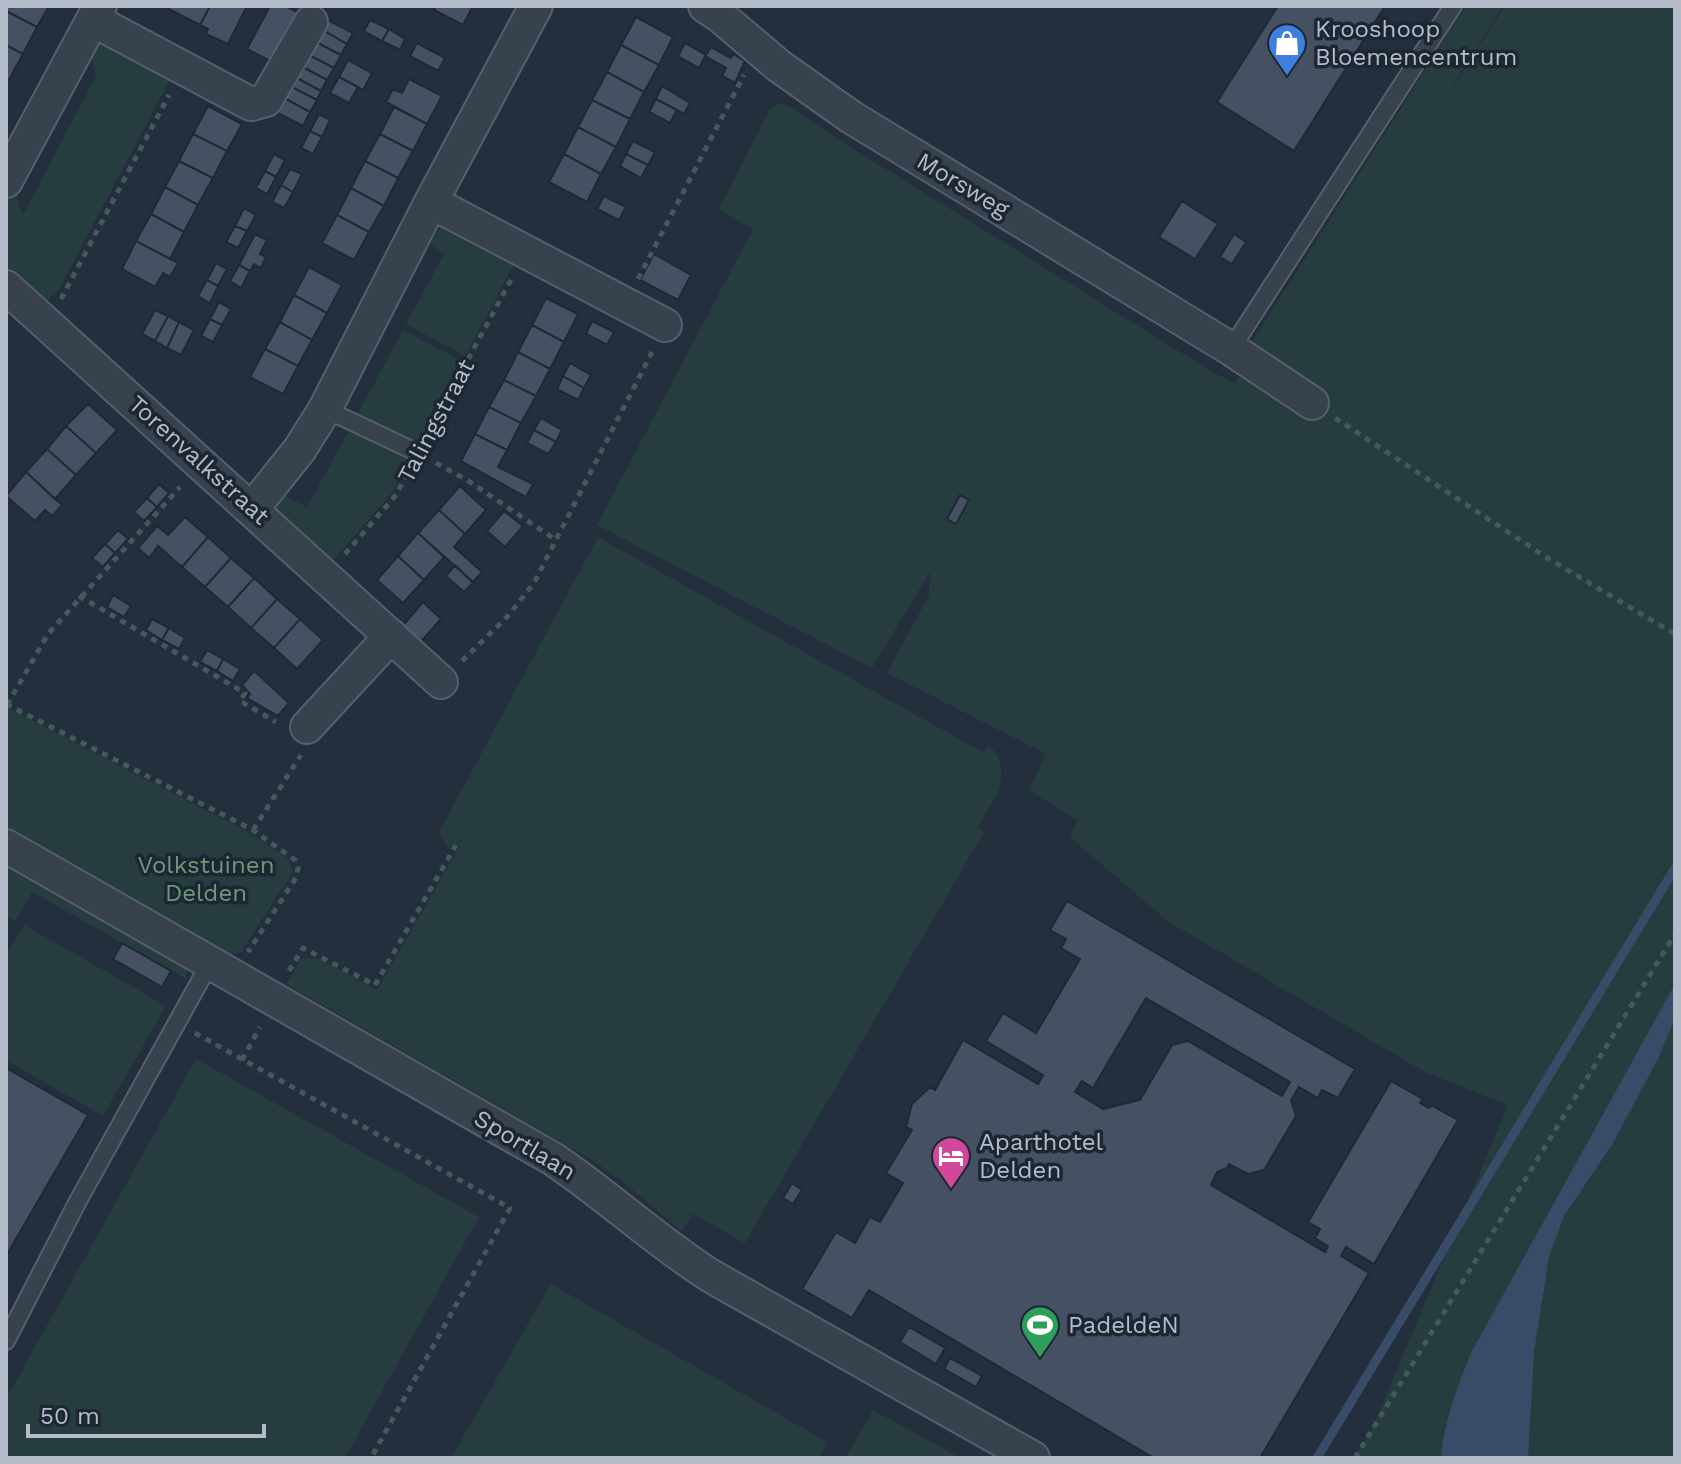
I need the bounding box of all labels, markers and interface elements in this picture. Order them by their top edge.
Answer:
place label: Krooshoop Bloemencentrum [1315,15,1517,71]
shop icon: Krooshoop Bloemencentrum [1266,22,1308,77]
street label: Morsweg [912,147,1014,223]
street label: Talingstraat [392,354,480,488]
street label: Torenvalkstraat [123,390,275,530]
park label: Volkstuinen Delden [138,851,275,907]
street label: Sportlaan [469,1104,581,1186]
place label: Aparthotel Delden [979,1128,1104,1184]
hotel icon: Aparthotel Delden [930,1135,972,1190]
sports icon: PadeldeN [1019,1304,1061,1359]
place label: PadeldeN [1068,1311,1179,1339]
scale bar [28,1388,264,1438]
text: 50 m [40,1402,100,1430]

